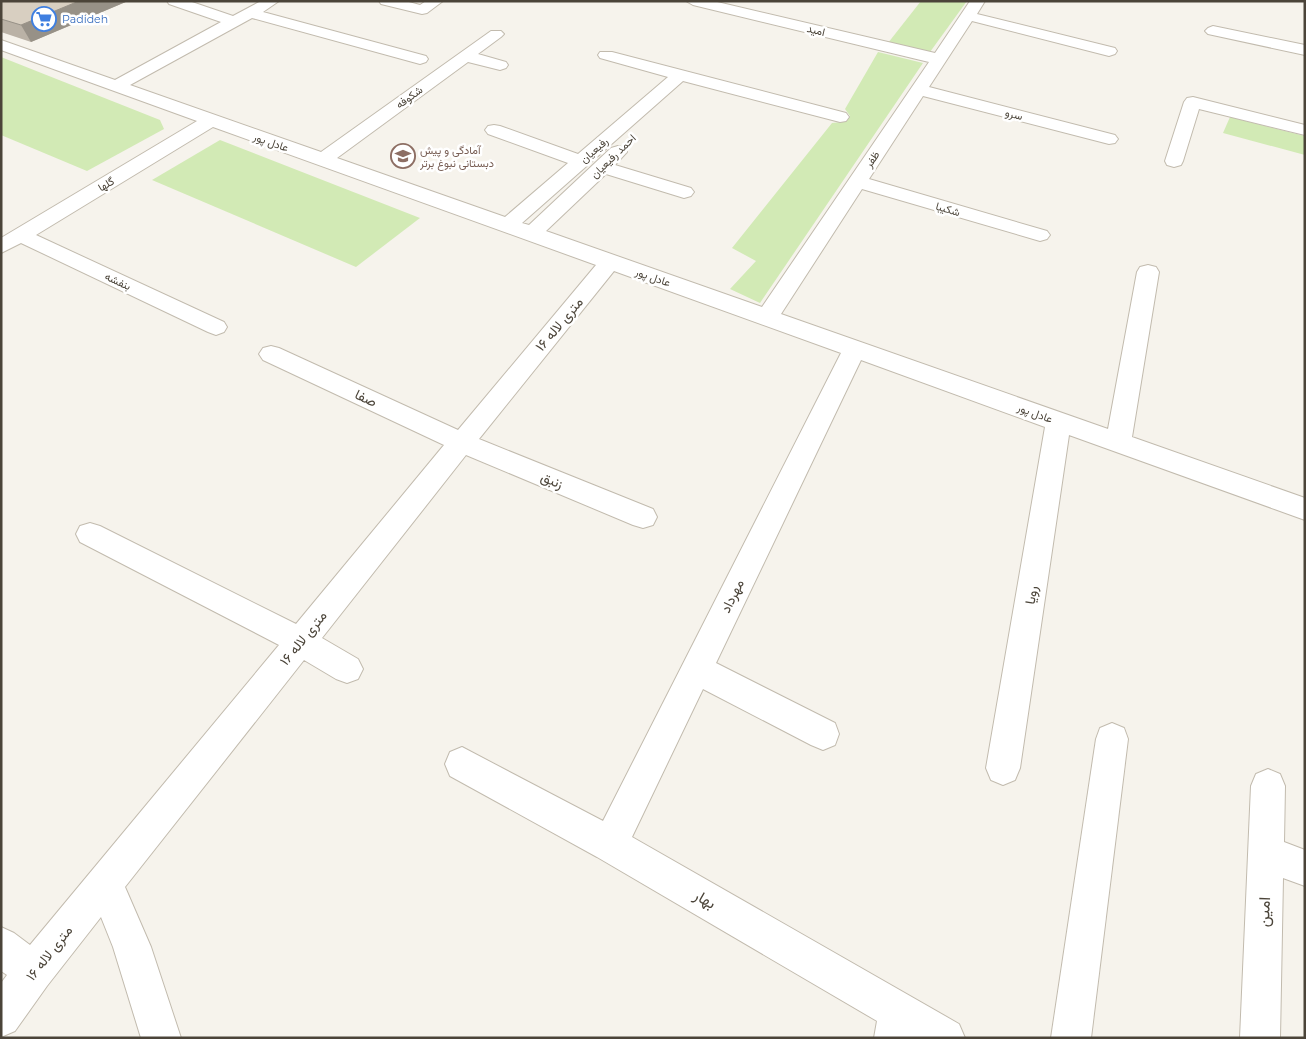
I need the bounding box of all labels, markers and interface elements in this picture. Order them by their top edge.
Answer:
supermarket icon: Padideh [31,6,57,32]
place label: Padideh [62,12,108,26]
street label: امید [806,21,826,39]
street label: شکوفه [393,82,425,111]
street label: سرو [1004,105,1025,123]
street label: عادل پور [250,129,291,156]
street label: احمد رفیعیان [587,131,639,181]
street label: رفیعیان [577,134,611,166]
school or university icon: آمادگی و پیش دبستانی نبوغ برتر [390,143,416,169]
place label: آمادگی و پیش دبستانی نبوغ برتر [419,143,494,171]
street label: ظفر [861,148,883,171]
street label: گلها [95,174,117,194]
street label: شکیبا [934,199,962,219]
street label: عادل پور [632,264,673,291]
street label: بنفشه [103,269,133,293]
street label: ۱۶ متری لاله [531,293,587,355]
street label: صفا [352,385,380,411]
street label: عادل پور [1014,400,1055,427]
street label: زنبق [538,467,566,493]
street label: مهرداد [716,576,748,616]
street label: رویا [1021,584,1041,606]
street label: ۱۶ متری لاله [275,607,331,669]
street label: بهار [689,885,719,914]
street label: امین [1254,897,1275,927]
street label: ۱۶ متری لاله [22,922,76,984]

